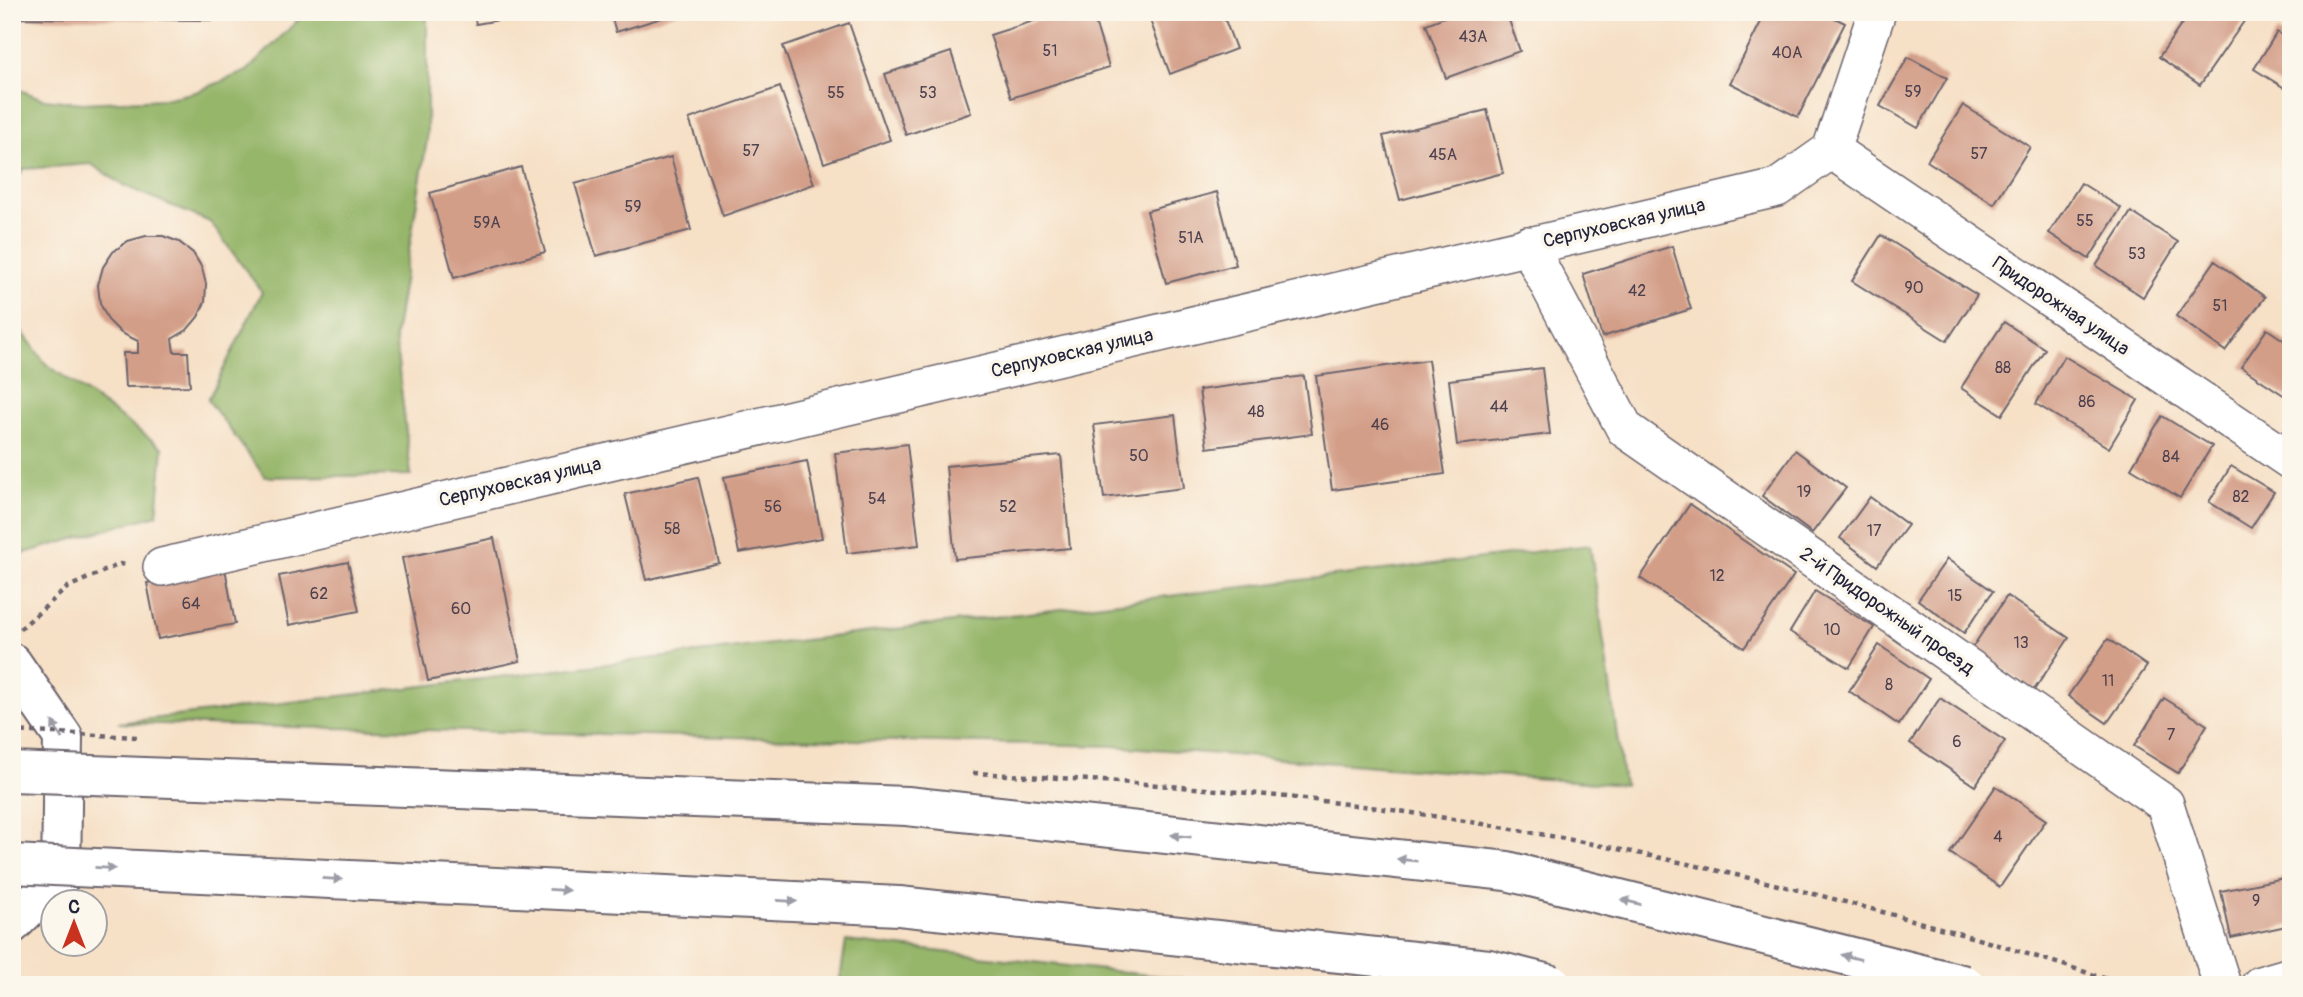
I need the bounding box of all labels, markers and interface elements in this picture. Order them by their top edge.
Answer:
house number: 43А [1459,27,1487,47]
house number: 51 [1043,41,1057,61]
house number: 40А [1772,43,1802,63]
house number: 59 [1905,82,1921,102]
house number: 55 [827,83,845,103]
house number: 53 [919,83,937,103]
house number: 57 [742,141,760,161]
house number: 57 [1970,144,1988,164]
house number: 45А [1429,145,1457,165]
street label: Серпуховская улица [1541,193,1708,253]
house number: 59 [625,197,641,217]
house number: 55 [2076,211,2094,231]
house number: 59А [473,213,501,233]
house number: 51А [1178,228,1204,248]
house number: 53 [2128,244,2146,264]
street label: Придорожная улица [1988,251,2134,361]
house number: 90 [1904,278,1924,298]
house number: 42 [1628,281,1646,301]
house number: 51 [2213,296,2227,316]
street label: Серпуховская улица [989,323,1156,383]
house number: 88 [1995,358,2011,378]
house number: 86 [2078,392,2096,412]
house number: 44 [1490,397,1508,417]
house number: 48 [1247,402,1265,422]
house number: 46 [1371,415,1389,435]
house number: 50 [1129,446,1149,466]
house number: 84 [2162,447,2180,467]
street label: Серпуховская улица [437,452,604,512]
house number: 19 [1797,482,1811,502]
house number: 82 [2232,487,2250,507]
house number: 54 [868,489,886,509]
house number: 56 [764,497,782,517]
house number: 52 [999,497,1017,517]
house number: 58 [664,519,680,539]
house number: 17 [1867,521,1882,541]
street label: 2-й Придорожный проезд [1795,542,1979,681]
house number: 12 [1709,566,1725,586]
house number: 62 [310,584,328,604]
house number: 15 [1948,586,1962,606]
house number: 64 [182,594,200,614]
house number: 60 [451,599,471,619]
house number: 10 [1823,620,1841,640]
house number: 13 [2013,633,2029,653]
house number: 11 [2102,671,2114,691]
house number: 8 [1885,675,1893,695]
one-way arrow [51,721,63,740]
house number: 7 [2167,725,2176,745]
house number: 6 [1952,732,1962,752]
house number: 4 [1993,827,2003,847]
one-way arrow [1170,830,1192,841]
one-way arrow [1396,855,1418,866]
one-way arrow [94,863,116,874]
one-way arrow [321,873,343,884]
one-way arrow [549,884,571,895]
north arrow [38,888,108,958]
house number: 9 [2252,891,2260,911]
text: С [68,895,80,919]
one-way arrow [776,895,798,906]
one-way arrow [1619,896,1641,907]
one-way arrow [1840,951,1862,962]

